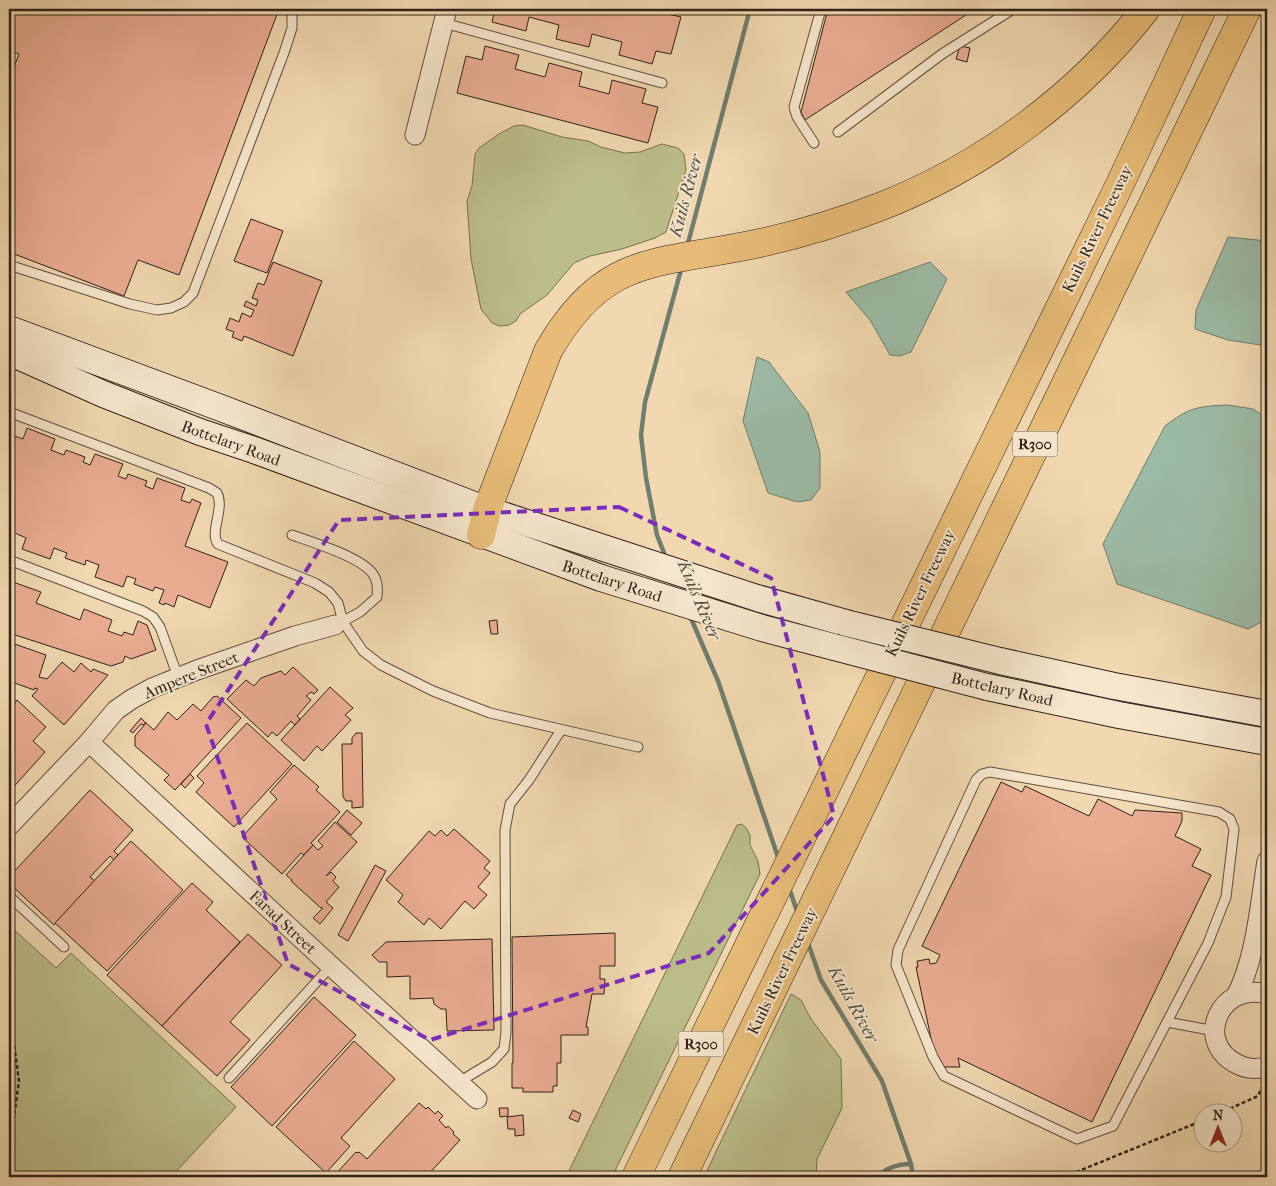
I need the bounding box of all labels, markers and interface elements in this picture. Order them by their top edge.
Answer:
water label: Kuils River [664,151,708,242]
street label: Kuils River Freeway [1058,162,1136,296]
street label: Bottelary Road [179,416,283,470]
road number: R300 [1012,432,1058,456]
street label: Kuils River Freeway [881,526,959,660]
water label: Kuils River [672,555,726,645]
street label: Bottelary Road [560,556,665,606]
street label: Ampere Street [140,647,241,703]
street label: Bottelary Road [949,668,1055,710]
street label: Farad Street [246,886,321,958]
street label: Kuils River Freeway [743,904,821,1038]
water label: Kuils River [822,960,884,1048]
road number: R300 [678,1032,724,1056]
north arrow [1194,1104,1244,1154]
text: N [1213,1107,1224,1124]

